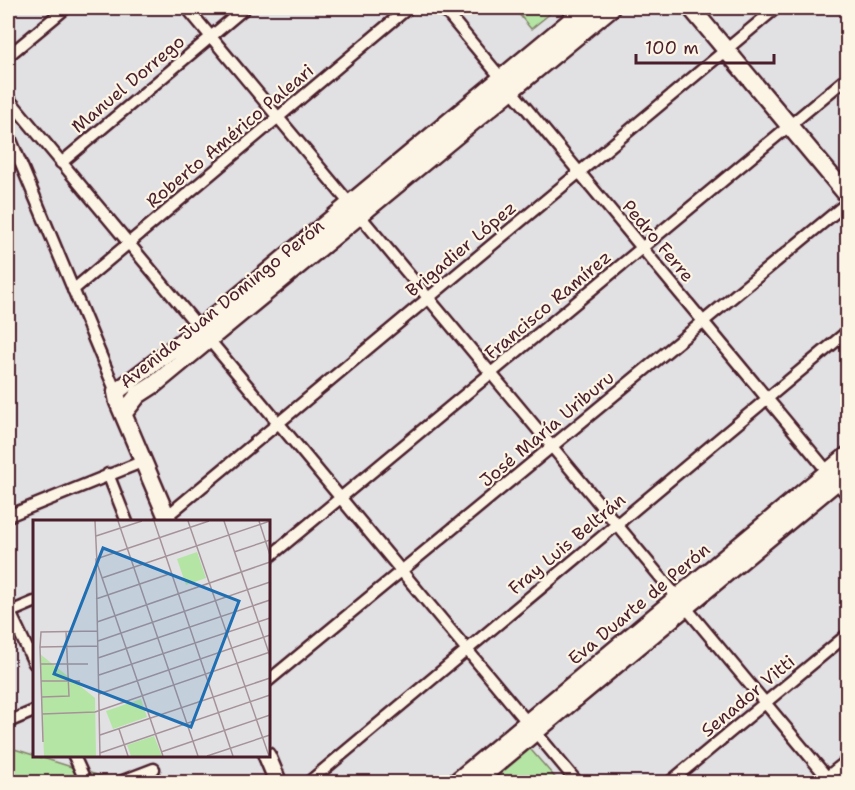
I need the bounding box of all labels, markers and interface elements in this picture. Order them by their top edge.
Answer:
scale bar [636,27,774,65]
street label: Manuel Dorrego [66,30,190,138]
text: 100 m [645,36,699,60]
street label: Roberto Américo Paleari [141,59,319,213]
street label: Pedro Ferre [617,195,699,287]
street label: Brigadier López [401,196,521,302]
street label: Avenida Juan Domingo Perón [115,214,329,394]
street label: Francisco Ramírez [480,245,616,365]
street label: José María Uriburu [475,366,619,492]
street label: Fray Luis Beltrán [503,488,631,600]
inset map [33,520,270,757]
street label: Eva Duarte de Perón [563,538,715,670]
street label: Senador Vitti [696,650,800,742]

